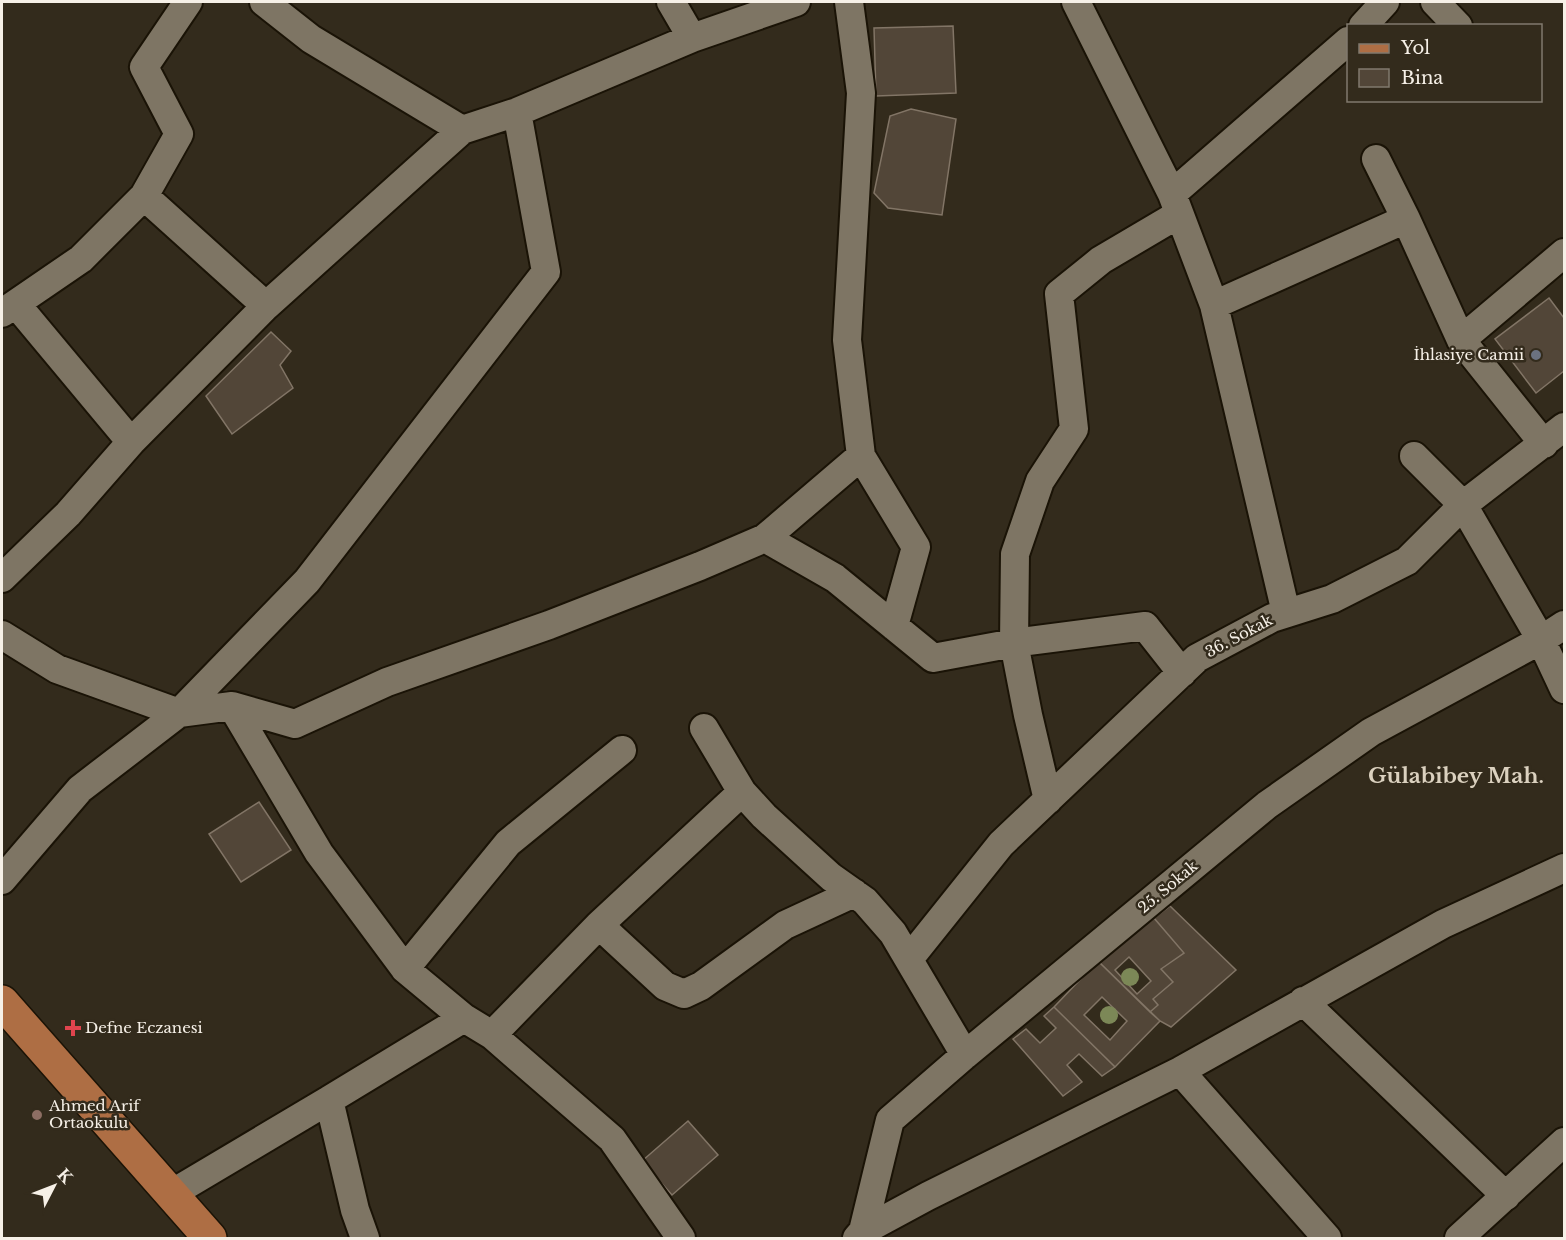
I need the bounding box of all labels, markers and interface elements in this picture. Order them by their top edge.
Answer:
legend [1347,24,1542,102]
text: Yol [1400,37,1430,59]
text: Bina [1401,67,1443,89]
place label: İhlasiye Camii [1414,345,1524,364]
marker: İhlasiye Camii [1529,348,1543,362]
street label: 36. Sokak [1202,610,1276,661]
district label: Gülabibey Mah. [1368,763,1544,789]
street label: 25. Sokak [1134,856,1202,917]
place label: Defne Eczanesi [85,1018,203,1037]
marker: Defne Eczanesi [66,1021,80,1035]
place label: Ahmed Arif Ortaokulu [48,1096,141,1132]
marker: Ahmed Arif Ortaokulu [30,1108,44,1122]
north arrow [24,1156,84,1216]
text: K [53,1164,78,1188]

